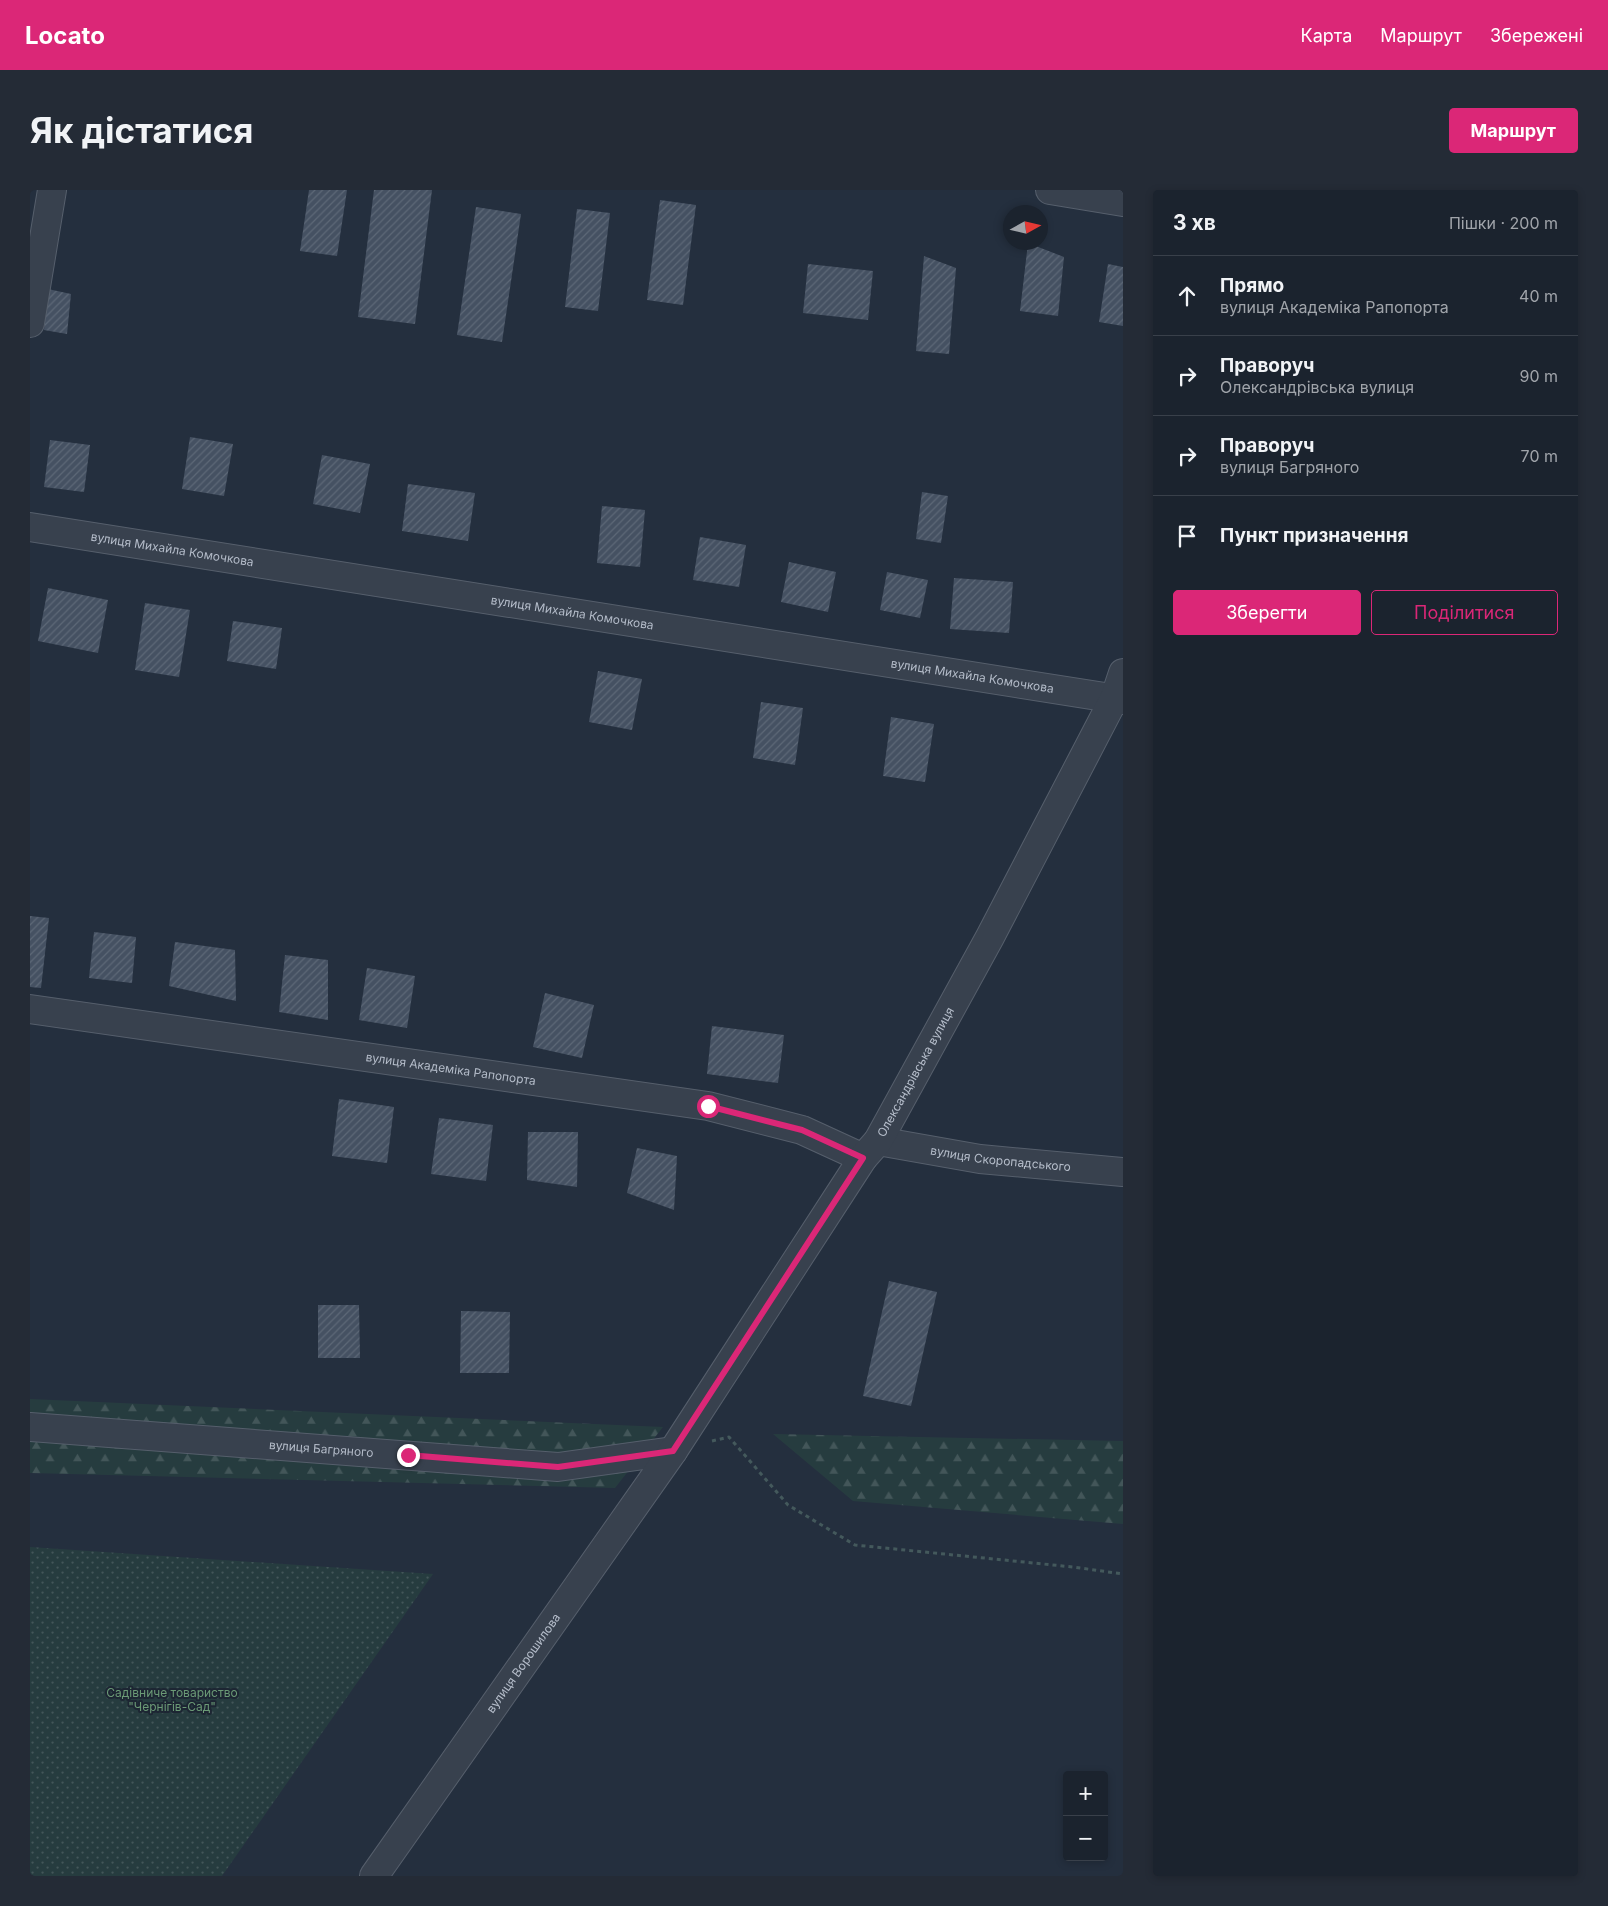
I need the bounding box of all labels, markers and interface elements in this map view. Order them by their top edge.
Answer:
text: Locato [25,21,105,50]
text: Карта [1301,25,1352,46]
text: Маршрут [1380,25,1462,46]
text: Збережені [1490,25,1583,46]
button: Маршрут [1449,108,1578,153]
text: Як дістатися [30,109,254,151]
north arrow [1003,205,1048,250]
text: 3 хв [1173,210,1216,235]
text: Пішки · 200 m [1449,213,1558,233]
text: Прямо [1220,274,1284,297]
icon: ahead [1173,282,1201,310]
text: 40 m [1519,286,1558,306]
text: вулиця Академіка Рапопорта [1220,297,1449,317]
text: Праворуч [1220,354,1314,377]
icon: right [1173,362,1201,390]
text: 90 m [1519,366,1558,386]
text: Олександрівська вулиця [1220,377,1414,397]
text: Праворуч [1220,434,1314,457]
icon: right [1173,442,1201,470]
text: 70 m [1521,446,1558,466]
text: вулиця Багряного [1220,457,1359,477]
icon: arrive [1173,522,1201,550]
text: Пункт призначення [1220,524,1408,547]
street label: вулиця Михайла Комочкова [90,529,255,569]
button: Зберегти [1173,590,1361,635]
button: Поділитися [1371,590,1558,635]
street label: вулиця Михайла Комочкова [490,592,655,633]
street label: вулиця Михайла Комочкова [890,655,1055,696]
street label: Олександрівська вулиця [874,1004,957,1139]
street label: вулиця Академіка Рапопорта [365,1049,537,1088]
route start [697,1095,720,1118]
street label: вулиця Скоропадського [929,1142,1072,1174]
street label: вулиця Багряного [268,1437,374,1460]
route end [397,1444,420,1467]
street label: вулиця Ворошилова [483,1610,563,1716]
park label: Садівниче товариство "Чернігів-Сад" [106,1685,238,1714]
map controls [1063,1771,1108,1861]
button: + [1063,1771,1108,1816]
button: − [1063,1816,1108,1861]

